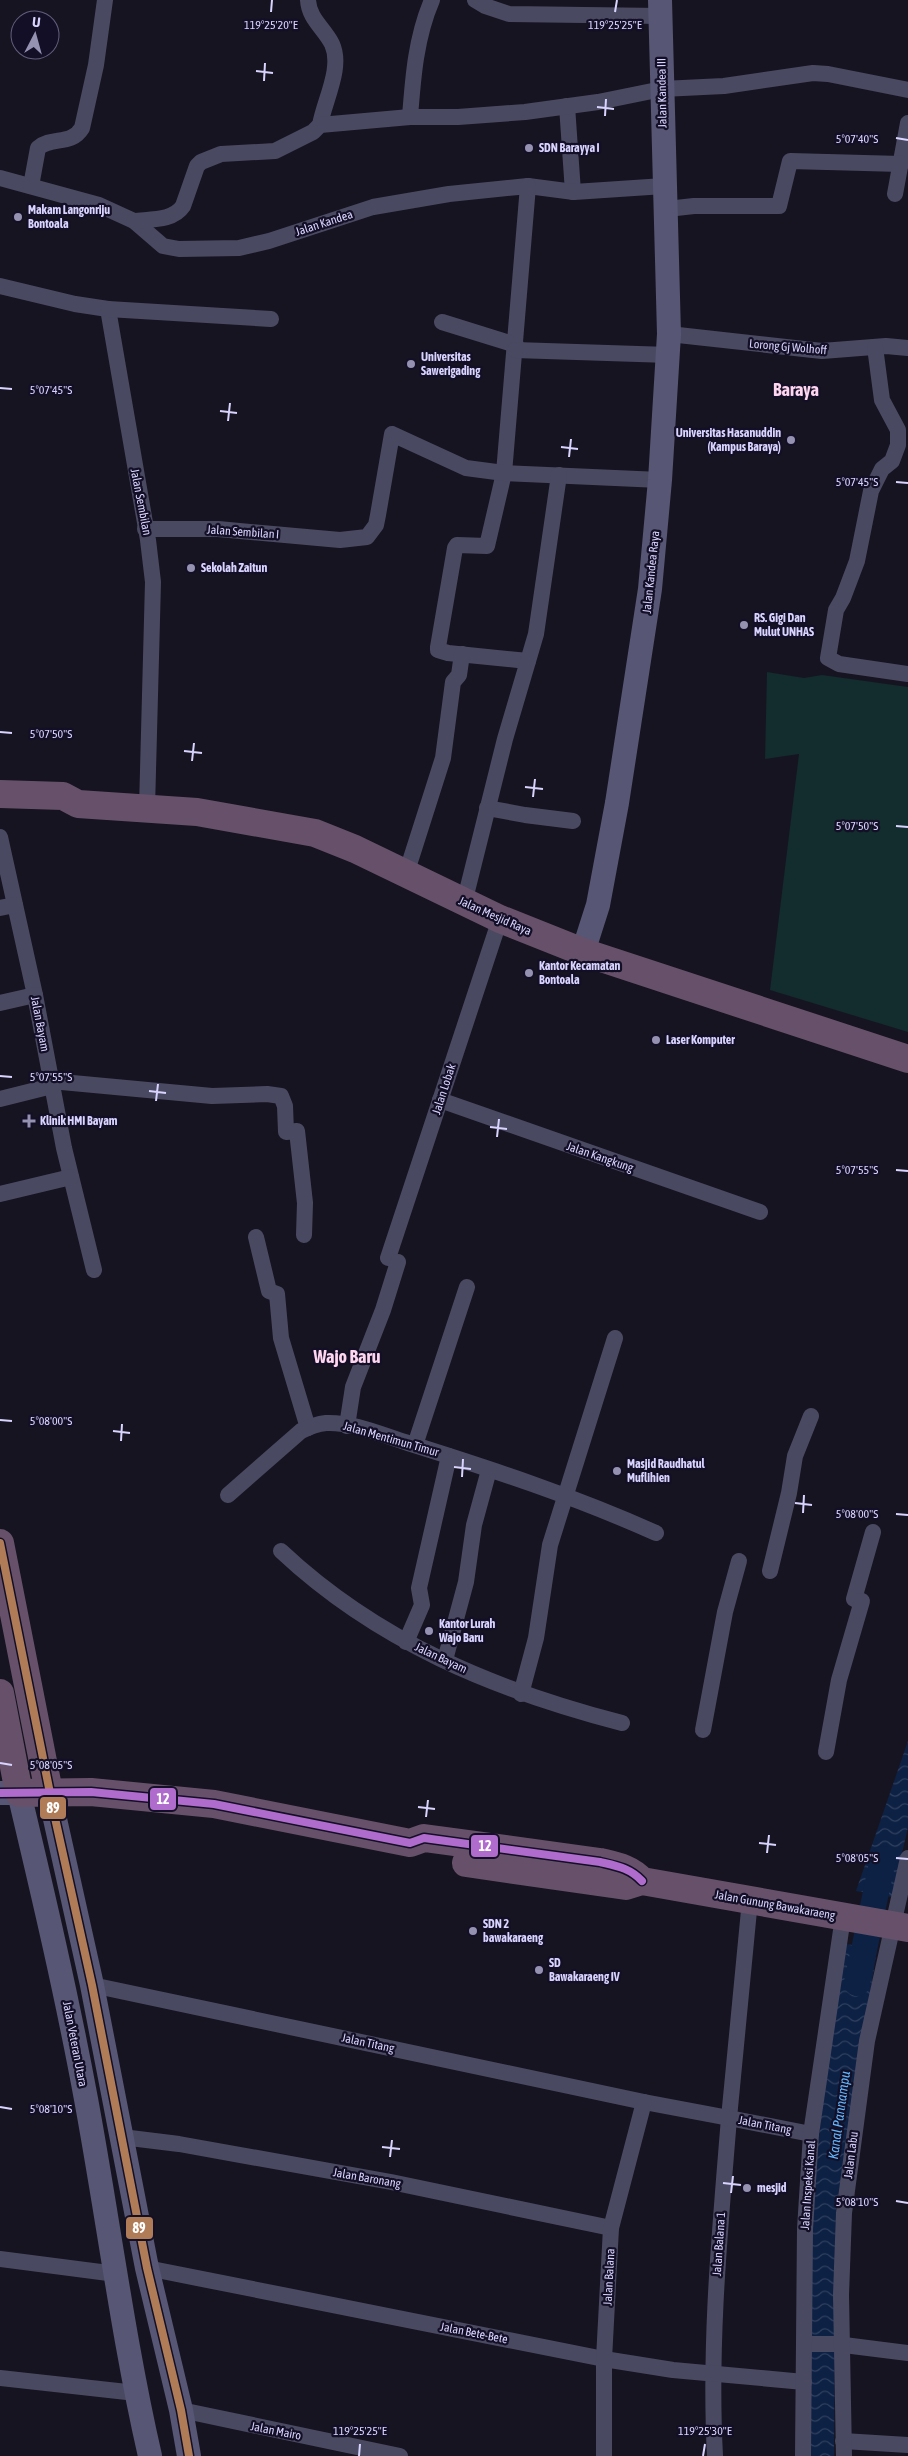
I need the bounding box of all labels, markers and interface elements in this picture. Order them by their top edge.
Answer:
north arrow [10,10,60,60]
text: U [31,14,41,30]
text: 119°25'20"E [244,18,298,32]
text: 119°25'25"E [588,18,642,32]
street label: Jalan Kandea III [654,58,670,128]
text: 5°07'40"S [836,132,878,146]
place label: SDN Barayya I [539,141,600,155]
marker: SDN Barayya I [523,142,535,154]
place label: Makam Langonriju Bontoala [28,203,110,231]
street label: Jalan Kandea [294,207,354,239]
marker: Makam Langonriju Bontoala [12,211,24,223]
street label: Lorong Gj Wolhoff [749,337,828,357]
place label: Universitas Sawerigading [421,350,481,378]
marker: Universitas Sawerigading [405,358,417,370]
district label: Baraya [773,379,819,400]
text: 5°07'45"S [30,383,72,397]
place label: Universitas Hasanuddin (Kampus Baraya) [676,426,781,454]
marker: Universitas Hasanuddin (Kampus Baraya) [785,434,797,446]
street label: Jalan Sembilan [128,467,154,537]
text: 5°07'45"S [836,475,878,489]
street label: Jalan Sembilan I [206,522,280,542]
street label: Jalan Kandea Raya [640,530,662,614]
place label: Sekolah Zaitun [201,561,267,575]
marker: Sekolah Zaitun [185,562,197,574]
place label: RS. Gigi Dan Mulut UNHAS [754,611,814,639]
marker: RS. Gigi Dan Mulut UNHAS [738,619,750,631]
text: 5°07'50"S [30,727,72,741]
text: 5°07'50"S [836,819,878,833]
street label: Jalan Mesjid Raya [456,894,534,938]
place label: Kantor Kecamatan Bontoala [539,959,621,987]
marker: Kantor Kecamatan Bontoala [523,967,535,979]
street label: Jalan Bayam [28,995,52,1053]
place label: Laser Komputer [666,1033,735,1047]
marker: Laser Komputer [650,1034,662,1046]
street label: Jalan Lobak [429,1061,459,1116]
text: 5°07'55"S [30,1070,72,1084]
marker: Klinik HMI Bayam [22,1114,36,1128]
place label: Klinik HMI Bayam [40,1114,118,1128]
street label: Jalan Kangkung [565,1139,636,1175]
text: 5°07'55"S [836,1163,878,1177]
district label: Wajo Baru [313,1346,381,1367]
text: 5°08'00"S [30,1414,72,1428]
street label: Jalan Mentimun Timur [342,1419,441,1459]
place label: Masjid Raudhatul Muflihien [627,1457,705,1485]
marker: Masjid Raudhatul Muflihien [611,1465,623,1477]
text: 5°08'00"S [836,1507,878,1521]
place label: Kantor Lurah Wajo Baru [438,1617,496,1645]
marker: Kantor Lurah Wajo Baru [423,1625,435,1637]
street label: Jalan Bayam [413,1640,469,1676]
text: 5°08'05"S [30,1758,72,1772]
line badge: 12 [149,1787,177,1811]
text: 12 [156,1791,170,1807]
line badge: 89 [39,1796,67,1820]
text: 89 [46,1800,60,1816]
line badge: 12 [470,1834,499,1858]
text: 12 [478,1838,492,1854]
text: 5°08'05"S [836,1851,878,1865]
street label: Jalan Gunung Bawakaraeng [714,1888,837,1923]
place label: SDN 2 bawakaraeng [483,1917,544,1945]
marker: SDN 2 bawakaraeng [467,1925,479,1937]
place label: SD Bawakaraeng IV [549,1956,620,1984]
marker: SD Bawakaraeng IV [533,1964,545,1976]
street label: Jalan Veteran Utara [60,2000,90,2088]
street label: Jalan Titang [340,2031,396,2056]
water label: Kanal Pannampu [825,2070,853,2160]
text: 5°08'10"S [30,2102,72,2116]
street label: Jalan Titang [737,2113,793,2137]
street label: Jalan Labu [841,2130,861,2179]
street label: Jalan Inspeksi Kanal [798,2139,818,2230]
street label: Jalan Baronang [332,2165,403,2191]
place label: mesjid [757,2181,787,2195]
marker: mesjid [741,2182,753,2194]
text: 5°08'10"S [836,2195,878,2209]
street label: Jalan Balana 1 [710,2211,728,2277]
line badge: 89 [125,2216,154,2240]
text: 89 [132,2220,146,2236]
street label: Jalan Balana [601,2248,617,2306]
street label: Jalan Bete-Bete [439,2320,509,2346]
street label: Jalan Mairo [250,2419,303,2443]
text: 119°25'25"E [333,2424,387,2438]
text: 119°25'30"E [678,2424,732,2438]

